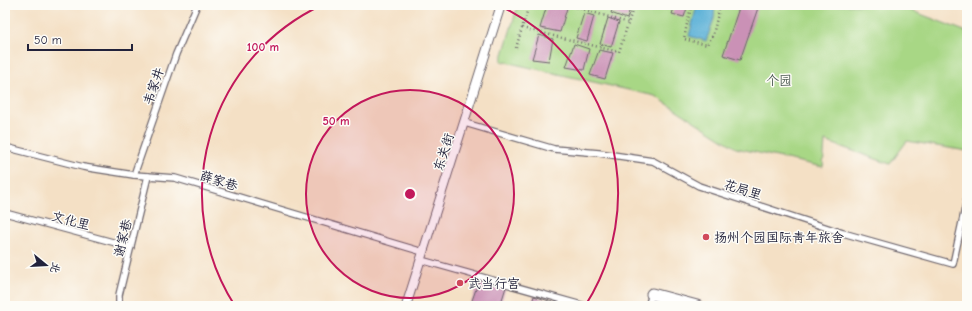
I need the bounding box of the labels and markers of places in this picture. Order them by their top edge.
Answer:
centre of rings [403,187,417,201]
place label: 扬州个园国际青年旅舍 [714,230,844,245]
marker: 扬州个园国际青年旅舍 [701,232,711,242]
place label: 武当行宫 [468,276,520,291]
marker: 武当行宫 [455,278,465,288]

